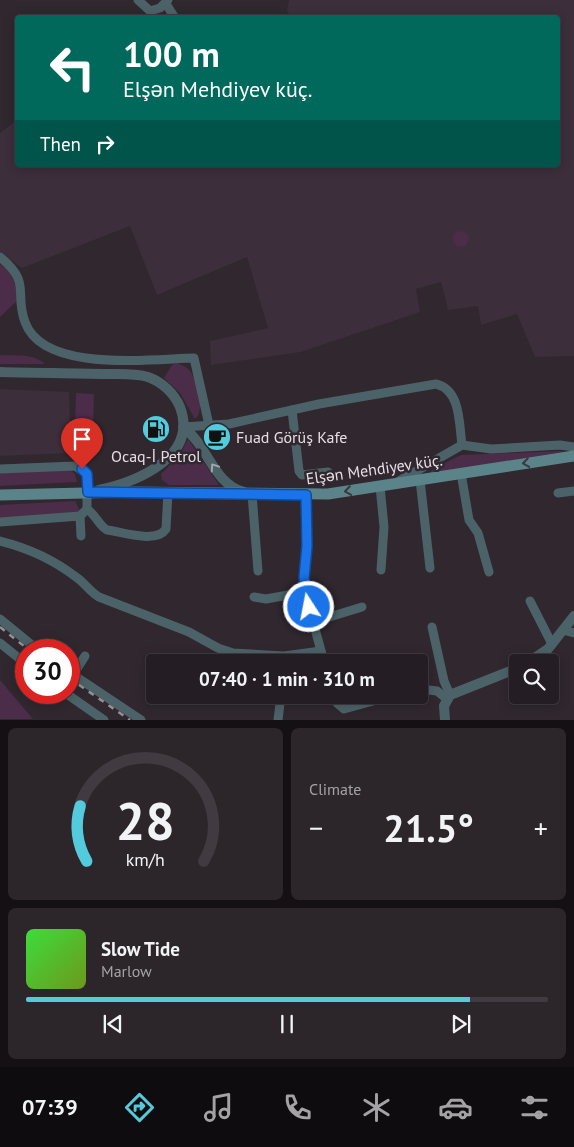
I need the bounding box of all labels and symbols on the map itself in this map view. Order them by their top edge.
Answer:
fuel station icon: Ocaq-İ Petrol [141,414,171,444]
pin [61,418,103,469]
cafe icon: Fuad Görüş Kafe [202,422,232,452]
place label: Fuad Görüş Kafe [236,427,347,447]
place label: Ocaq-İ Petrol [111,446,201,466]
street label: Elşən Mehdiyev küç. [304,450,444,488]
one-way arrow [521,457,529,468]
one-way arrow [211,463,220,472]
one-way arrow [344,485,352,496]
position arrow [282,580,334,632]
speed limit sign: 30 [15,639,80,704]

